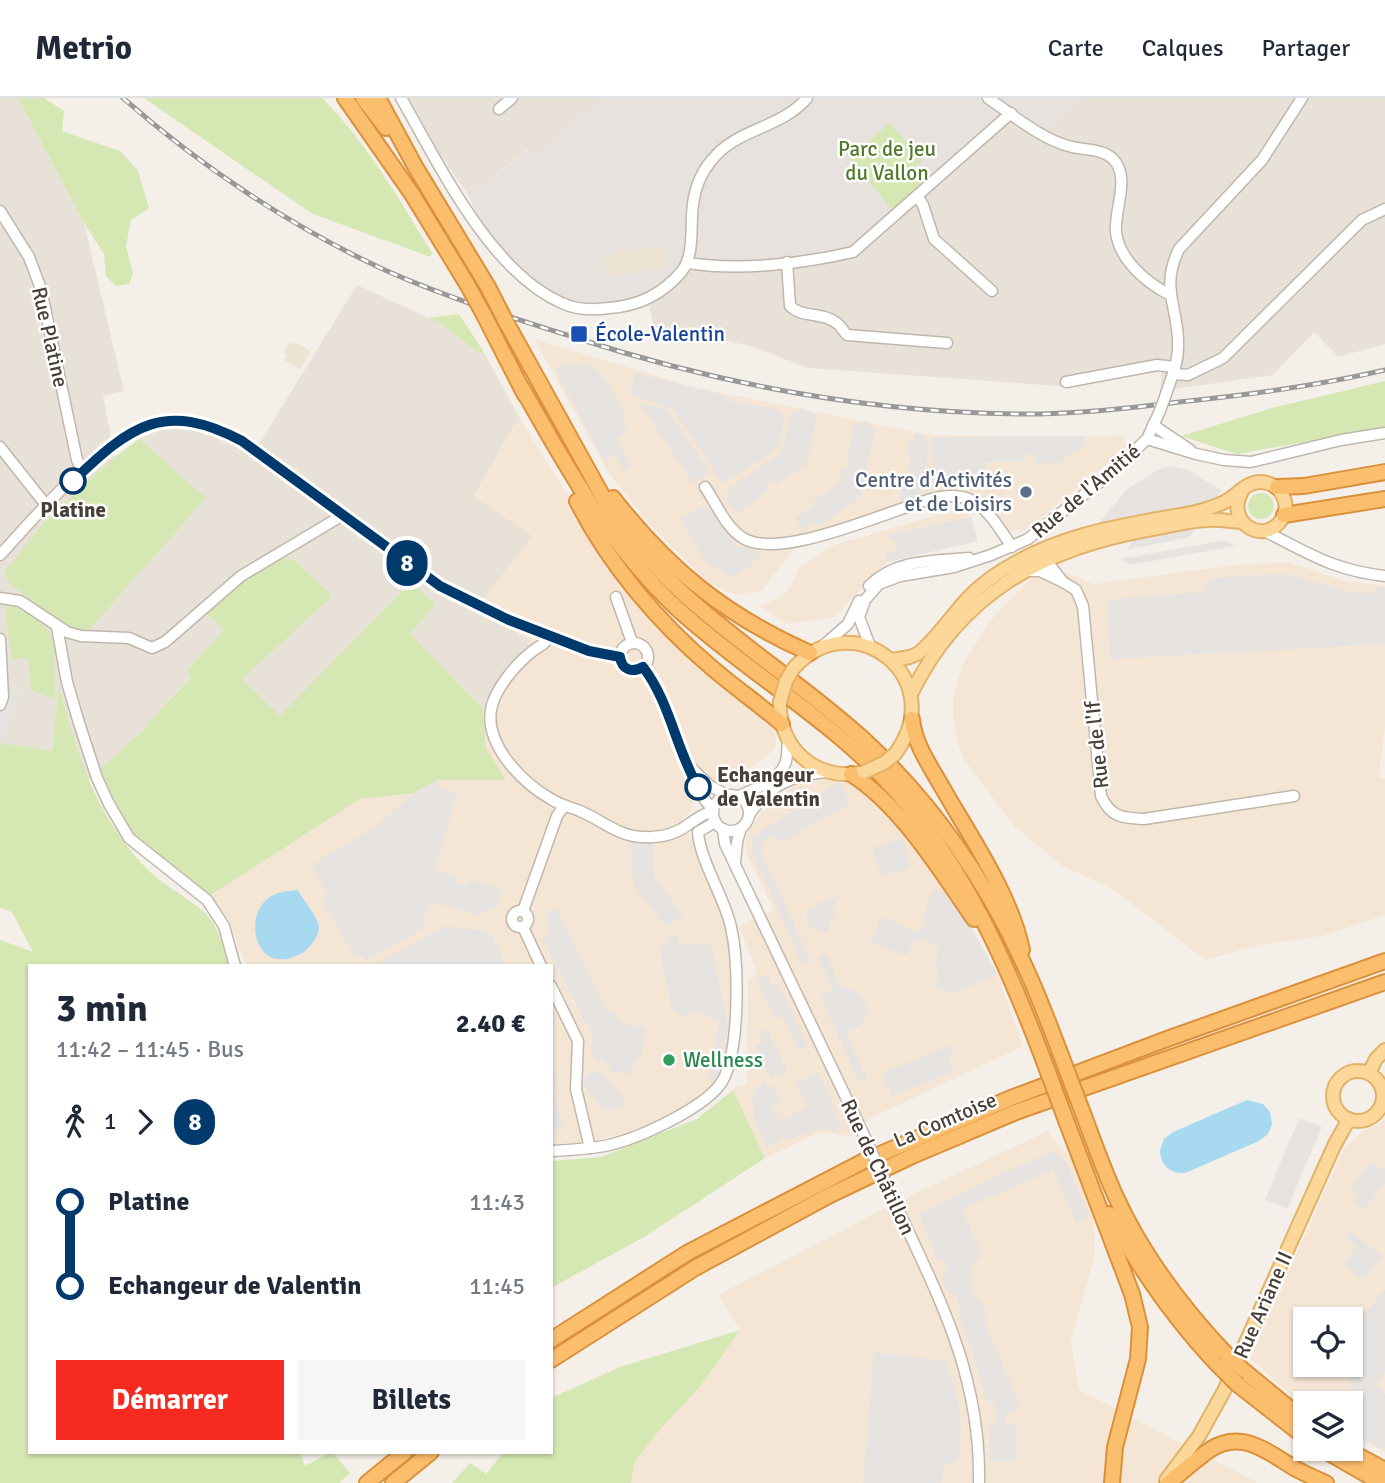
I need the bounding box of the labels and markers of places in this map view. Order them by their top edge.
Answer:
place label: École-Valentin [595,321,725,347]
marker: École-Valentin [569,324,589,344]
place label: Centre d'Activités et de Loisirs [855,467,1012,517]
marker: Platine [60,468,86,494]
marker: Centre d'Activités et de Loisirs [1018,484,1034,500]
place label: Platine [40,497,106,523]
place label: Echangeur de Valentin [717,762,820,812]
marker: Echangeur de Valentin [685,774,711,800]
place label: Wellness [683,1047,763,1073]
marker: Wellness [661,1052,677,1068]

